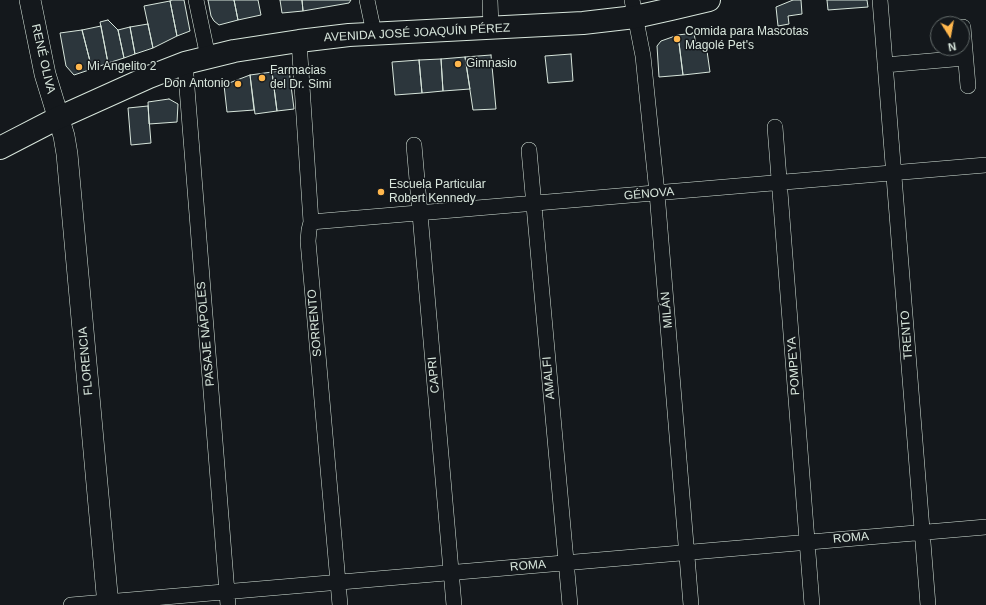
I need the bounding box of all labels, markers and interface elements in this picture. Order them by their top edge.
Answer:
north arrow [930,16,970,56]
street label: AVENIDA JOSÉ JOAQUÍN PÉREZ [324,21,510,45]
street label: RENÉ OLIVA [28,23,58,95]
place label: Comida para Mascotas Magolé Pet's [685,25,808,53]
marker: Comida para Mascotas Magolé Pet's [672,34,682,44]
text: N [947,40,957,53]
place label: Gimnasio [466,57,517,71]
marker: Gimnasio [453,59,463,69]
place label: Mi Angelito 2 [87,60,156,74]
marker: Mi Angelito 2 [74,62,84,72]
place label: Farmacias del Dr. Simi [270,64,331,92]
marker: Farmacias del Dr. Simi [257,73,267,83]
place label: Don Antonio [164,77,230,91]
marker: Don Antonio [233,79,243,89]
place label: Escuela Particular Robert Kennedy [389,178,486,206]
street label: GÉNOVA [623,185,675,203]
marker: Escuela Particular Robert Kennedy [376,187,386,197]
street label: PASAJE NÁPOLES [194,281,218,387]
street label: SORRENTO [305,289,325,357]
street label: MILÁN [658,291,676,329]
street label: TRENTO [898,310,916,360]
street label: FLORENCIA [76,326,96,396]
street label: POMPEYA [785,336,803,396]
street label: CAPRI [425,356,443,394]
street label: AMALFI [540,356,558,400]
street label: ROMA [832,529,870,547]
street label: ROMA [509,557,547,575]

